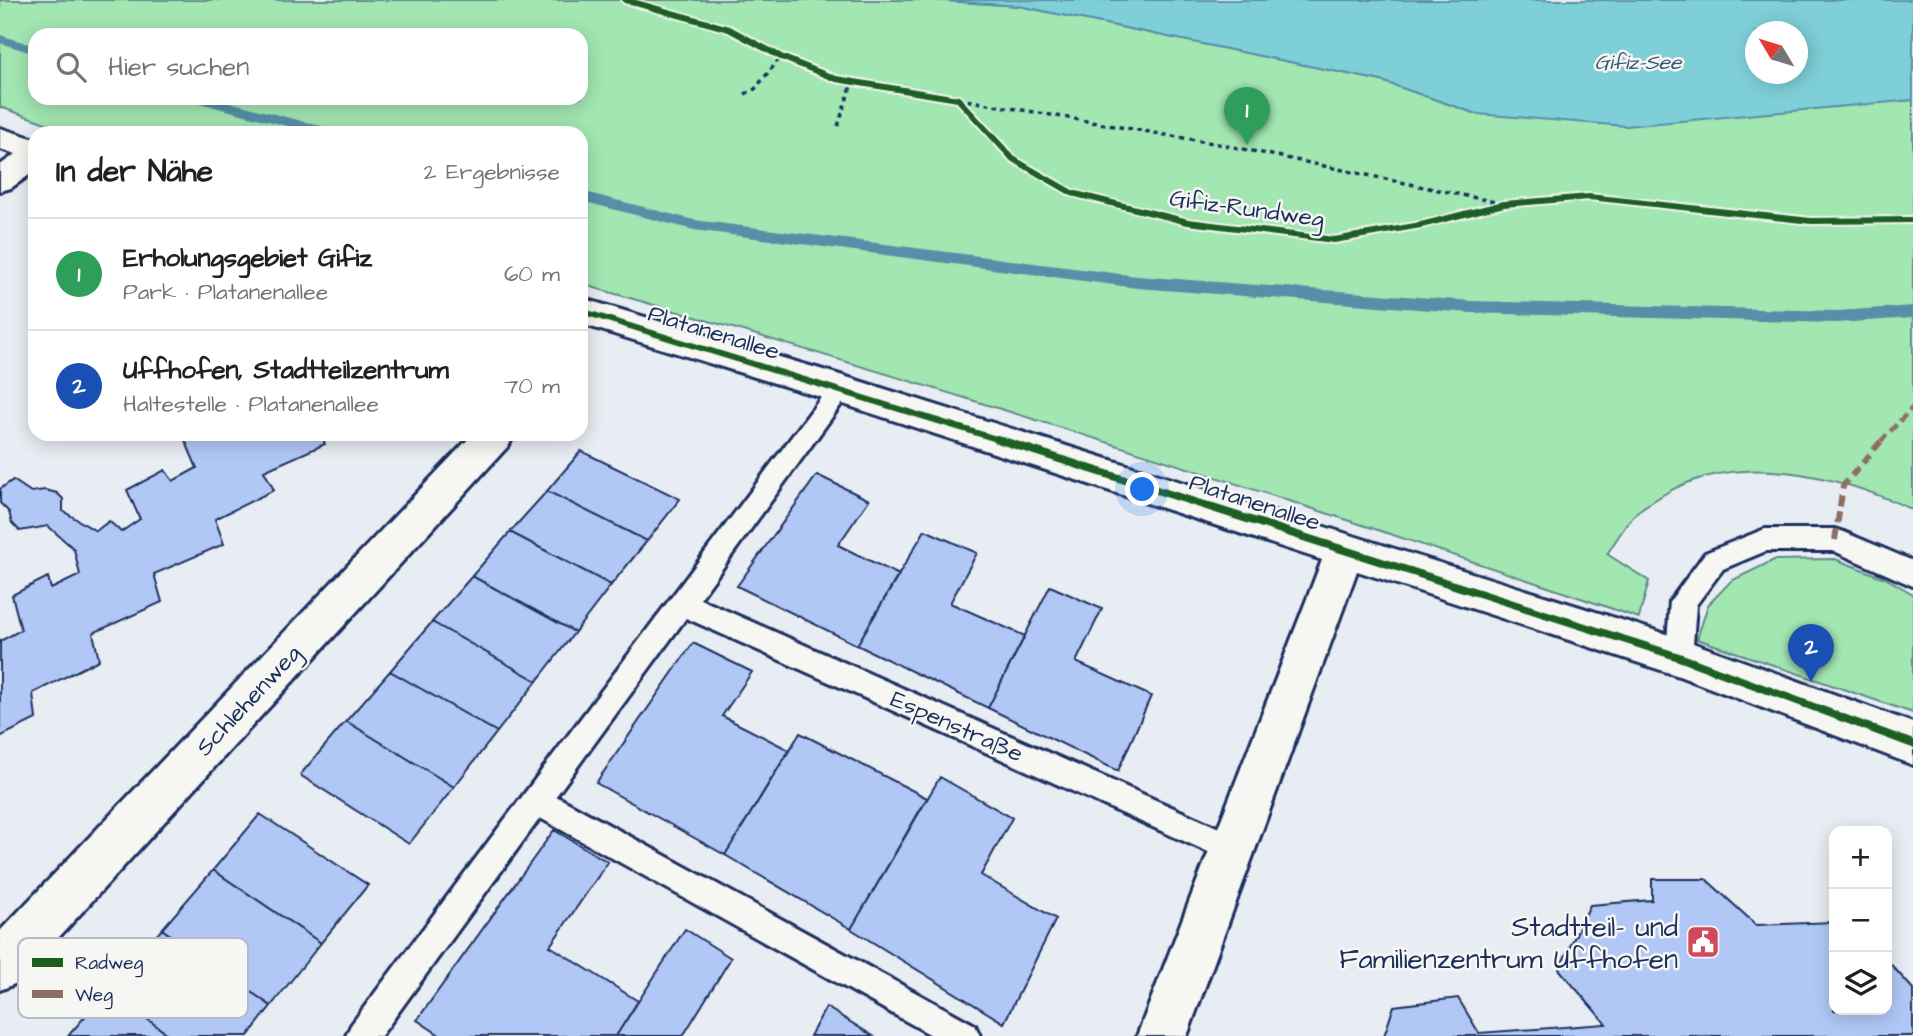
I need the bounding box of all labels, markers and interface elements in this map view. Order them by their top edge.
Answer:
north arrow [1745,21,1808,84]
search box [28,28,588,105]
icon: search [52,48,90,86]
water label: Gifiz-See [1595,48,1683,77]
text: Hier suchen [108,49,249,85]
pin: 1 [1224,87,1270,145]
text: In der Nähe [56,151,213,193]
text: 2 Ergebnisse [424,156,560,188]
street label: Gifiz-Rundweg [1167,181,1326,238]
text: Erholungsgebiet Gifiz [123,240,372,276]
text: 1 [78,258,80,290]
text: 60 m [504,258,560,290]
text: Park · Platanenallee [123,276,328,308]
street label: Platanenallee [644,297,784,369]
text: Uffhofen, Stadtteilzentrum [123,352,449,388]
text: 2 [72,370,86,402]
text: 70 m [504,370,560,402]
text: Haltestelle · Platanenallee [123,388,379,420]
street label: Platanenallee [1185,466,1325,540]
your location [1125,472,1159,506]
pin: 2 [1788,624,1834,682]
street label: Schlehenweg [188,638,310,764]
street label: Espenstraße [885,683,1028,771]
map controls [1829,826,1892,1015]
button: + [1829,826,1892,889]
button: − [1829,889,1892,952]
place label: Stadtteil- und Familienzentrum Uffhofen [1339,908,1678,979]
public building icon: Stadtteil- und Familienzentrum Uffhofen [1684,923,1722,961]
legend [18,938,248,1018]
text: Radweg [75,950,144,978]
button: layers [1829,952,1892,1015]
text: Weg [75,982,113,1010]

